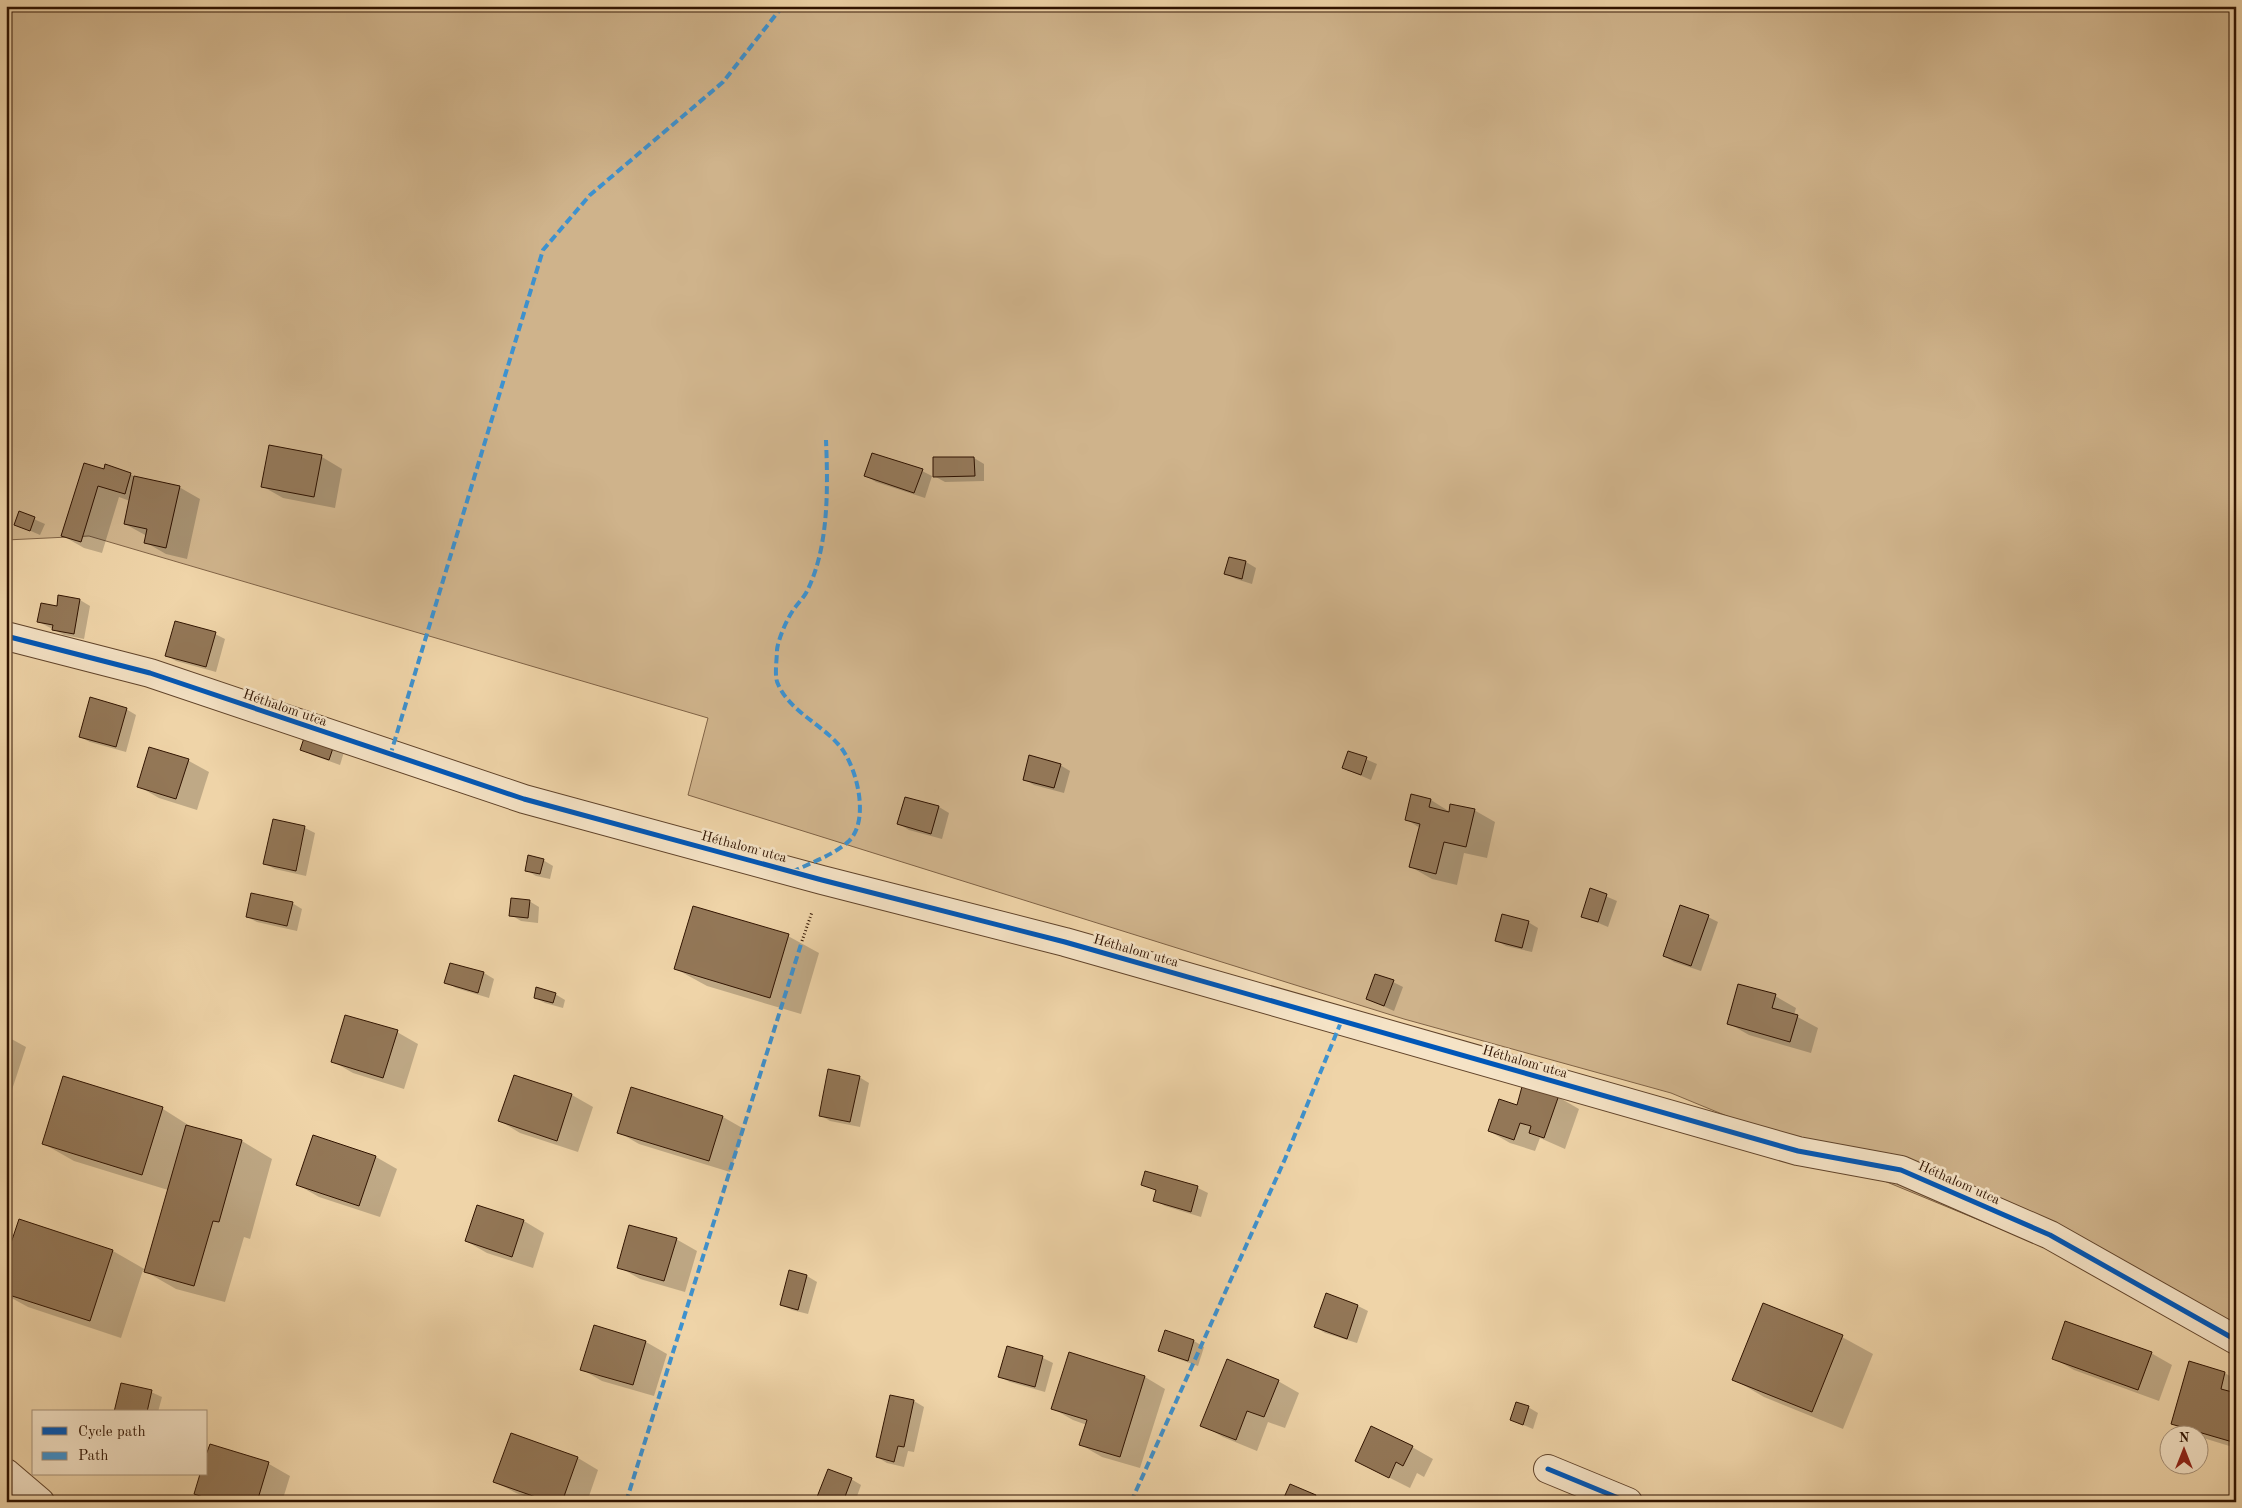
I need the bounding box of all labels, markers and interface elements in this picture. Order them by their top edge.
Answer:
street label: Héthalom utca [241,687,329,729]
street label: Héthalom utca [700,829,788,865]
street label: Héthalom utca [1092,932,1180,970]
street label: Héthalom utca [1481,1043,1569,1081]
street label: Héthalom utca [1916,1159,2002,1207]
legend [32,1410,208,1476]
text: Cycle path [78,1425,146,1440]
north arrow [2160,1426,2210,1476]
text: N [2179,1431,2190,1445]
text: Path [78,1449,108,1464]

